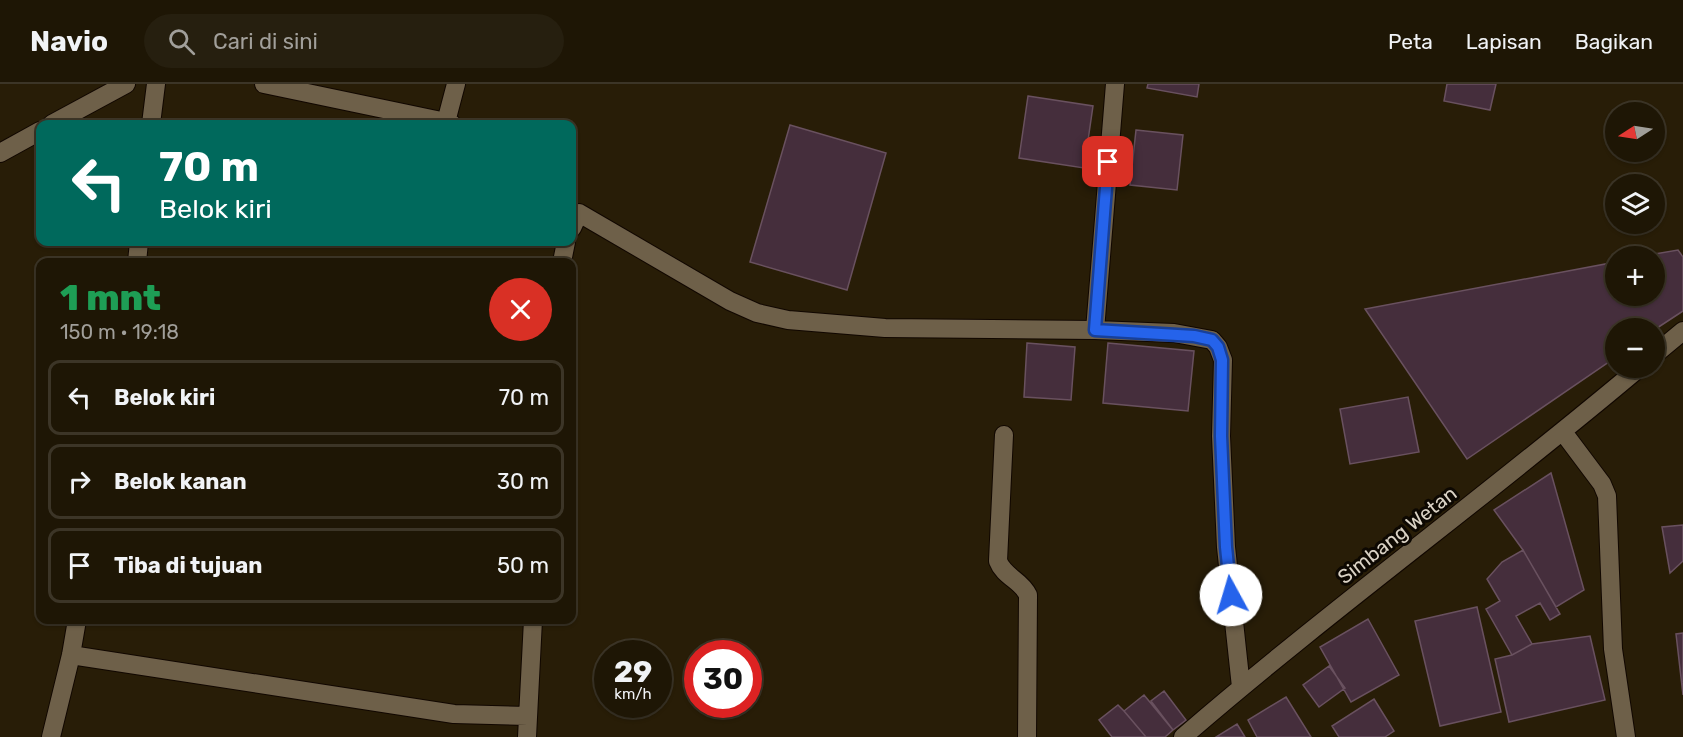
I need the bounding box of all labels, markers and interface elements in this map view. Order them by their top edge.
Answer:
search box [144,14,564,68]
text: Navio [30,25,108,58]
icon: search [165,25,198,58]
text: Cari di sini [213,28,318,55]
text: Peta [1388,29,1433,54]
text: Lapisan [1466,29,1542,54]
text: Bagikan [1575,29,1653,54]
north arrow [1605,102,1665,162]
map controls [1605,102,1665,378]
pin [1082,136,1133,187]
text: 70 m [159,142,259,192]
icon: left [60,144,138,222]
icon: arrive [1091,145,1124,178]
button: layers [1605,174,1665,234]
text: Belok kiri [159,193,272,225]
button: + [1605,246,1665,306]
text: 1 mnt [60,276,161,319]
button: close [489,278,552,341]
button: − [1605,318,1665,378]
text: 150 m · 19:18 [60,320,179,344]
icon: left [63,381,96,414]
text: Belok kiri [114,384,215,411]
text: 70 m [499,384,549,411]
icon: right [63,465,96,498]
text: Belok kanan [114,468,247,495]
text: 30 m [497,468,549,495]
street label: Simbang Wetan [1333,481,1461,589]
icon: arrive [63,549,96,582]
text: Tiba di tujuan [114,552,262,579]
text: 50 m [497,552,549,579]
position arrow [1199,563,1263,627]
speed limit sign: 30 [684,640,762,718]
text: 29 [614,654,652,690]
text: km/h [614,685,652,703]

